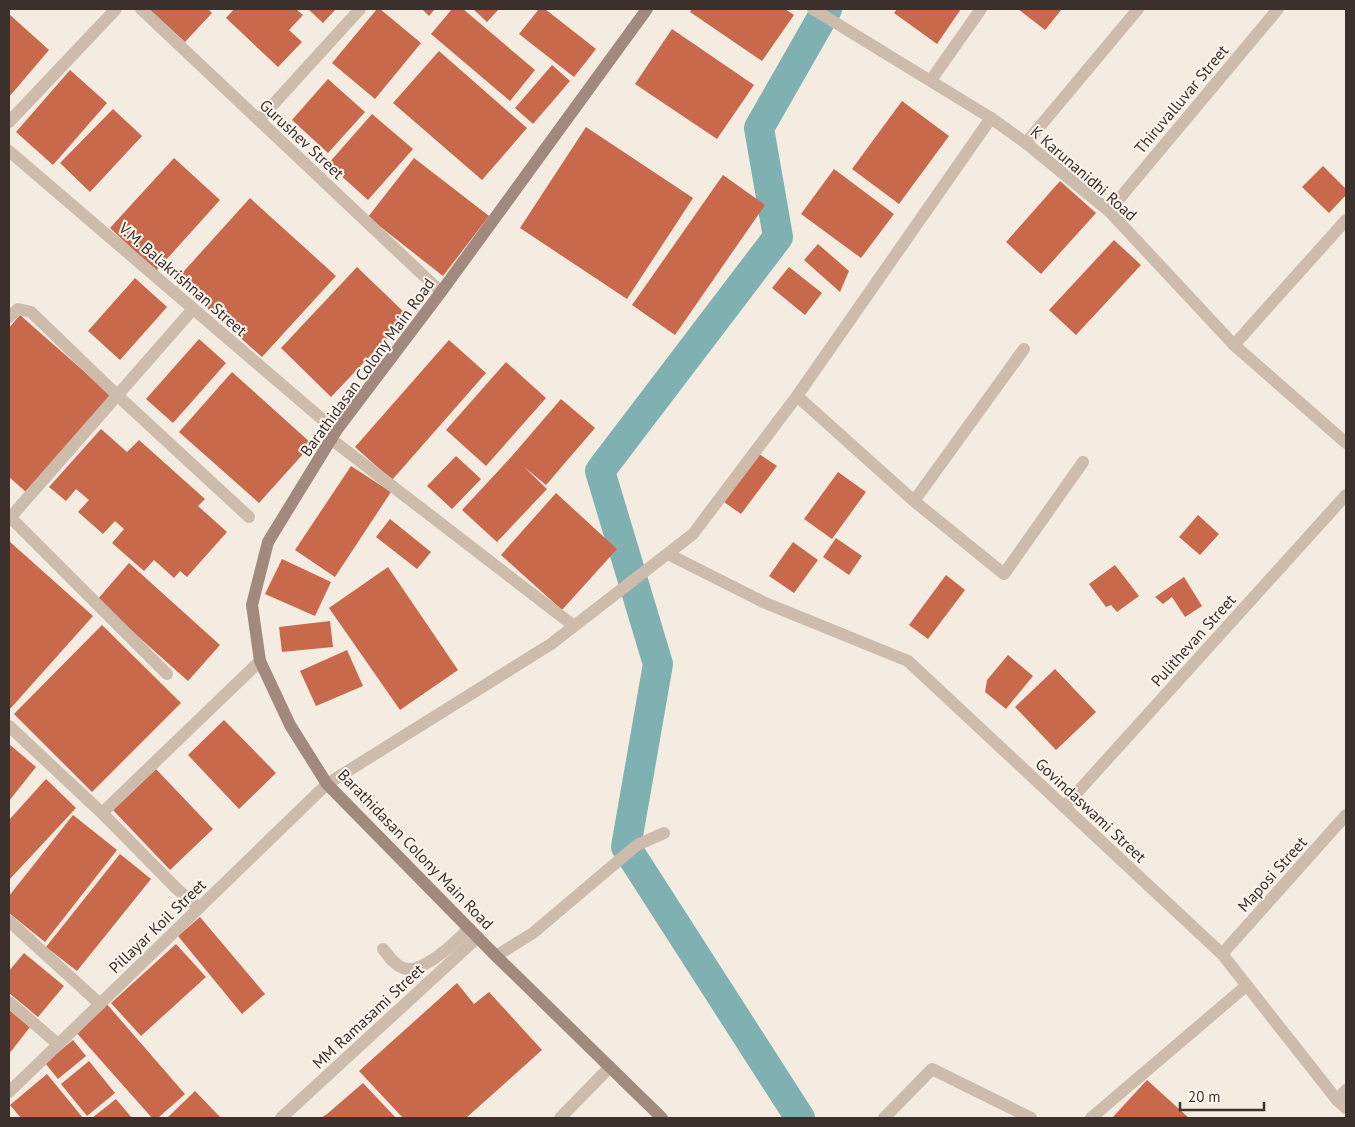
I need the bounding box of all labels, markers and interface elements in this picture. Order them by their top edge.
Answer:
street label: Thiruvalluvar Street [1130,40,1233,157]
street label: Gurushev Street [256,95,349,184]
street label: K Karunanidhi Road [1027,121,1141,225]
street label: V.M. Balakrishnan Street [114,217,252,341]
street label: Barathidasan Colony Main Road [296,274,438,460]
street label: Pulithevan Street [1146,589,1240,690]
street label: Govindaswami Street [1031,753,1151,867]
street label: Barathidasan Colony Main Road [334,765,498,933]
street label: Maposi Street [1233,832,1311,916]
street label: Pillayar Koil Street [104,874,210,977]
street label: MM Ramasami Street [308,959,428,1073]
scale bar [1180,1080,1264,1112]
text: 20 m [1188,1087,1221,1106]

